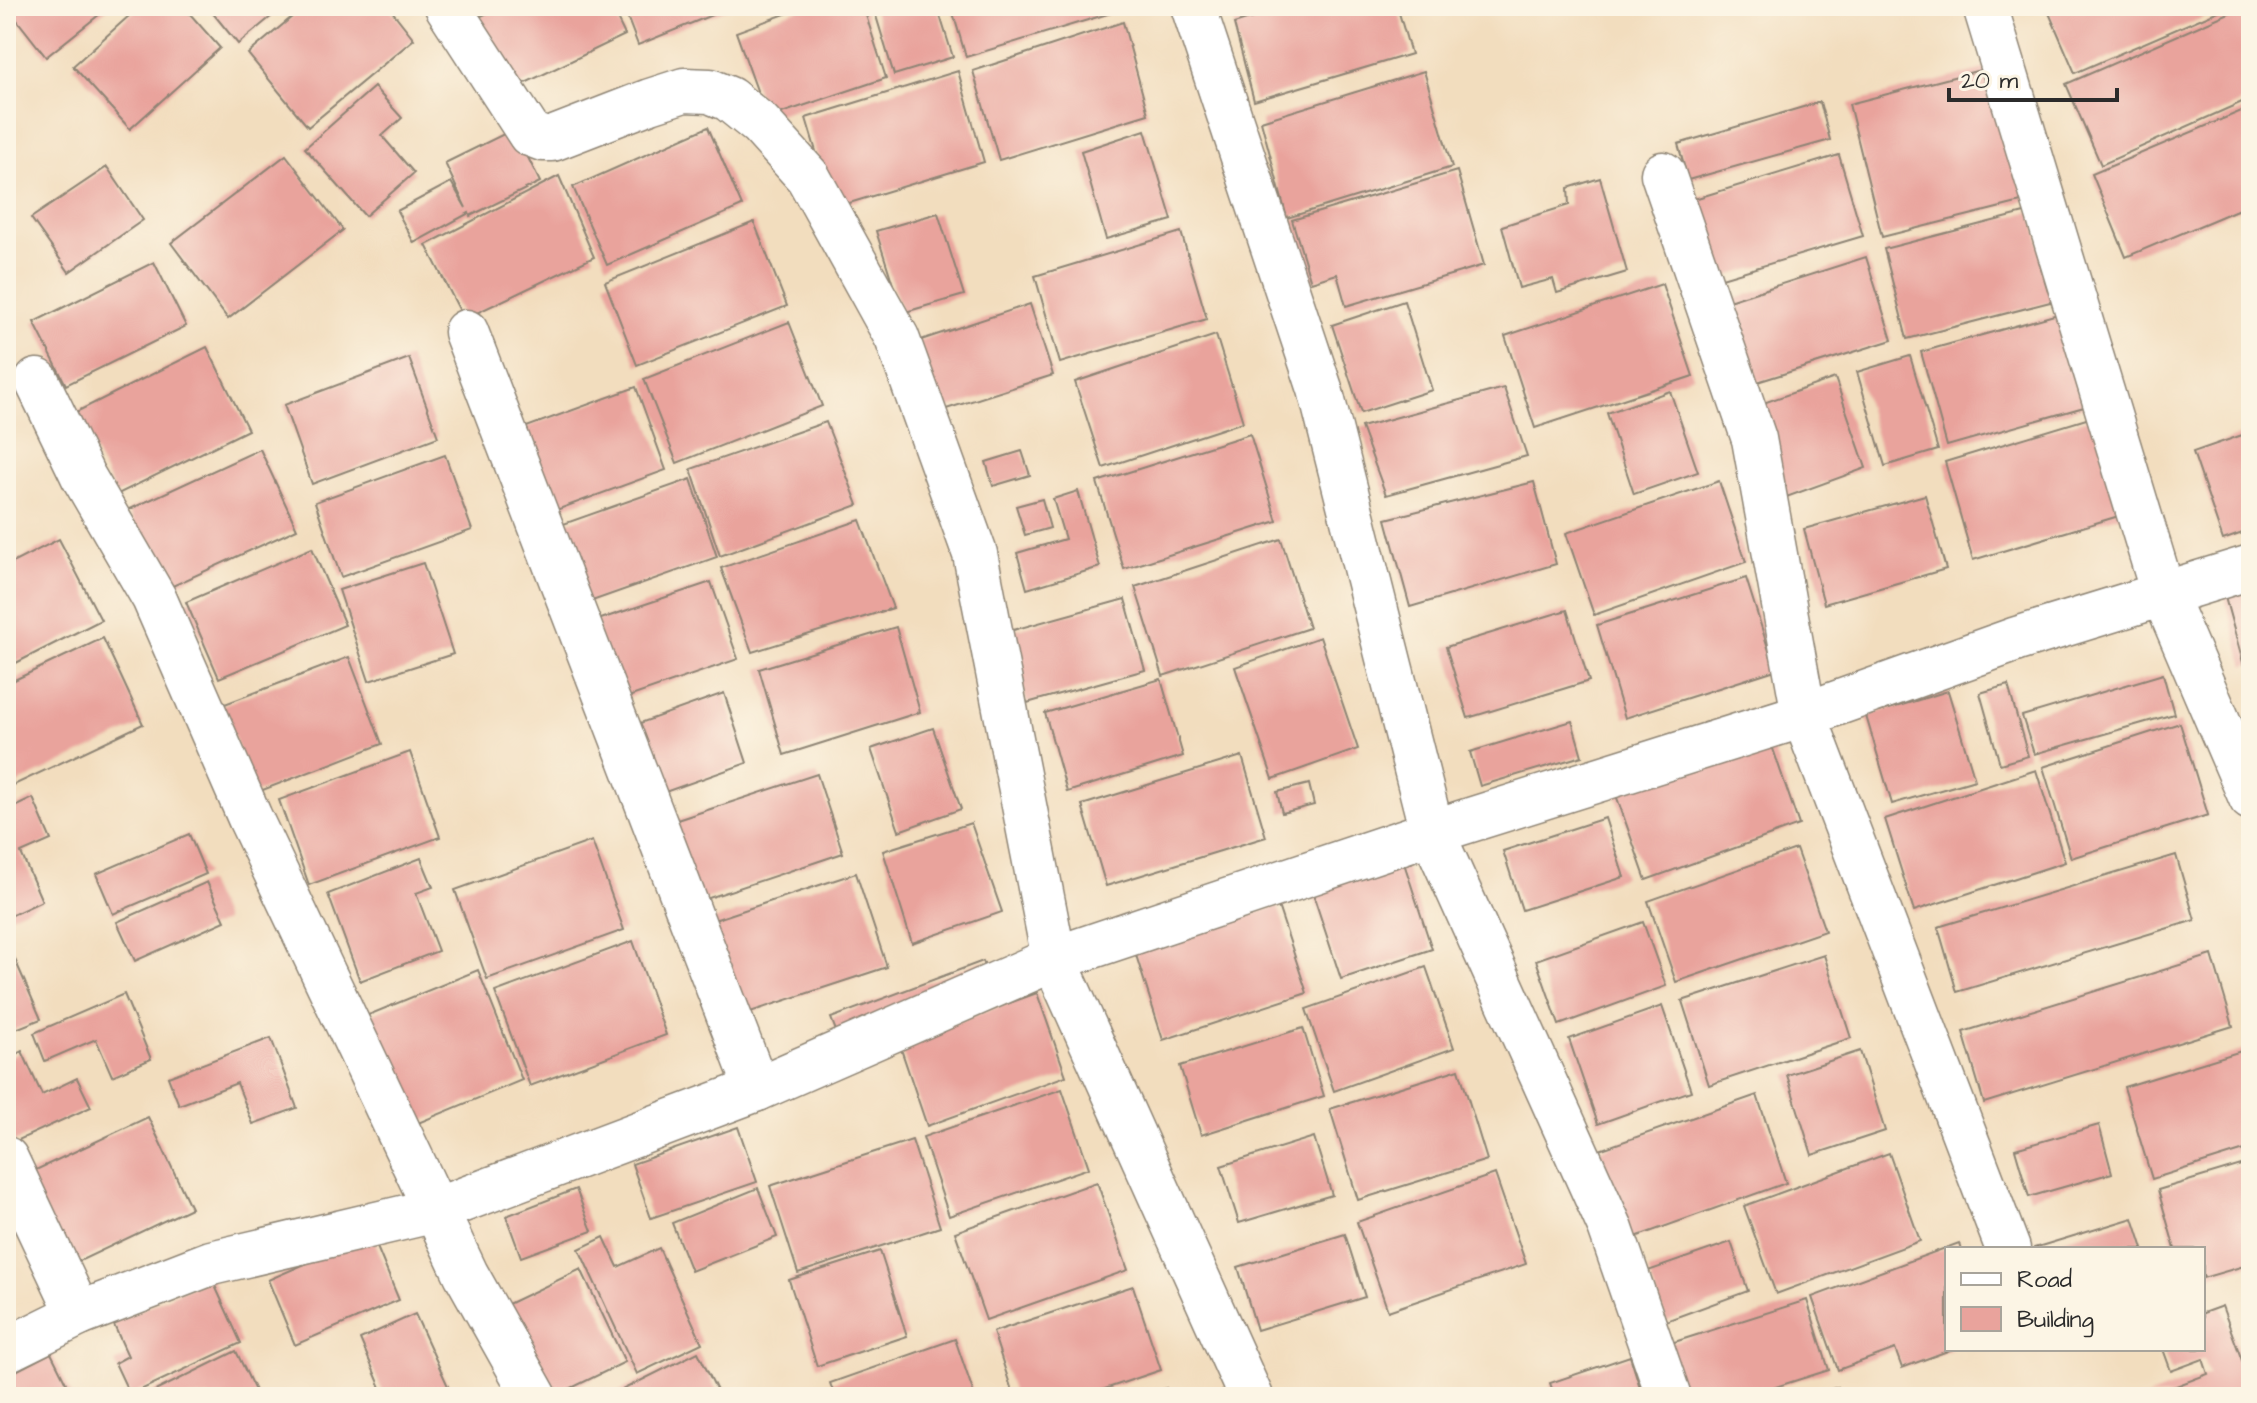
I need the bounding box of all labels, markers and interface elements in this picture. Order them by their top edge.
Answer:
scale bar [1949,52,2117,102]
text: 20 m [1961,64,2018,98]
legend [1945,1247,2205,1351]
text: Road [2017,1263,2072,1297]
text: Building [2017,1303,2094,1338]

